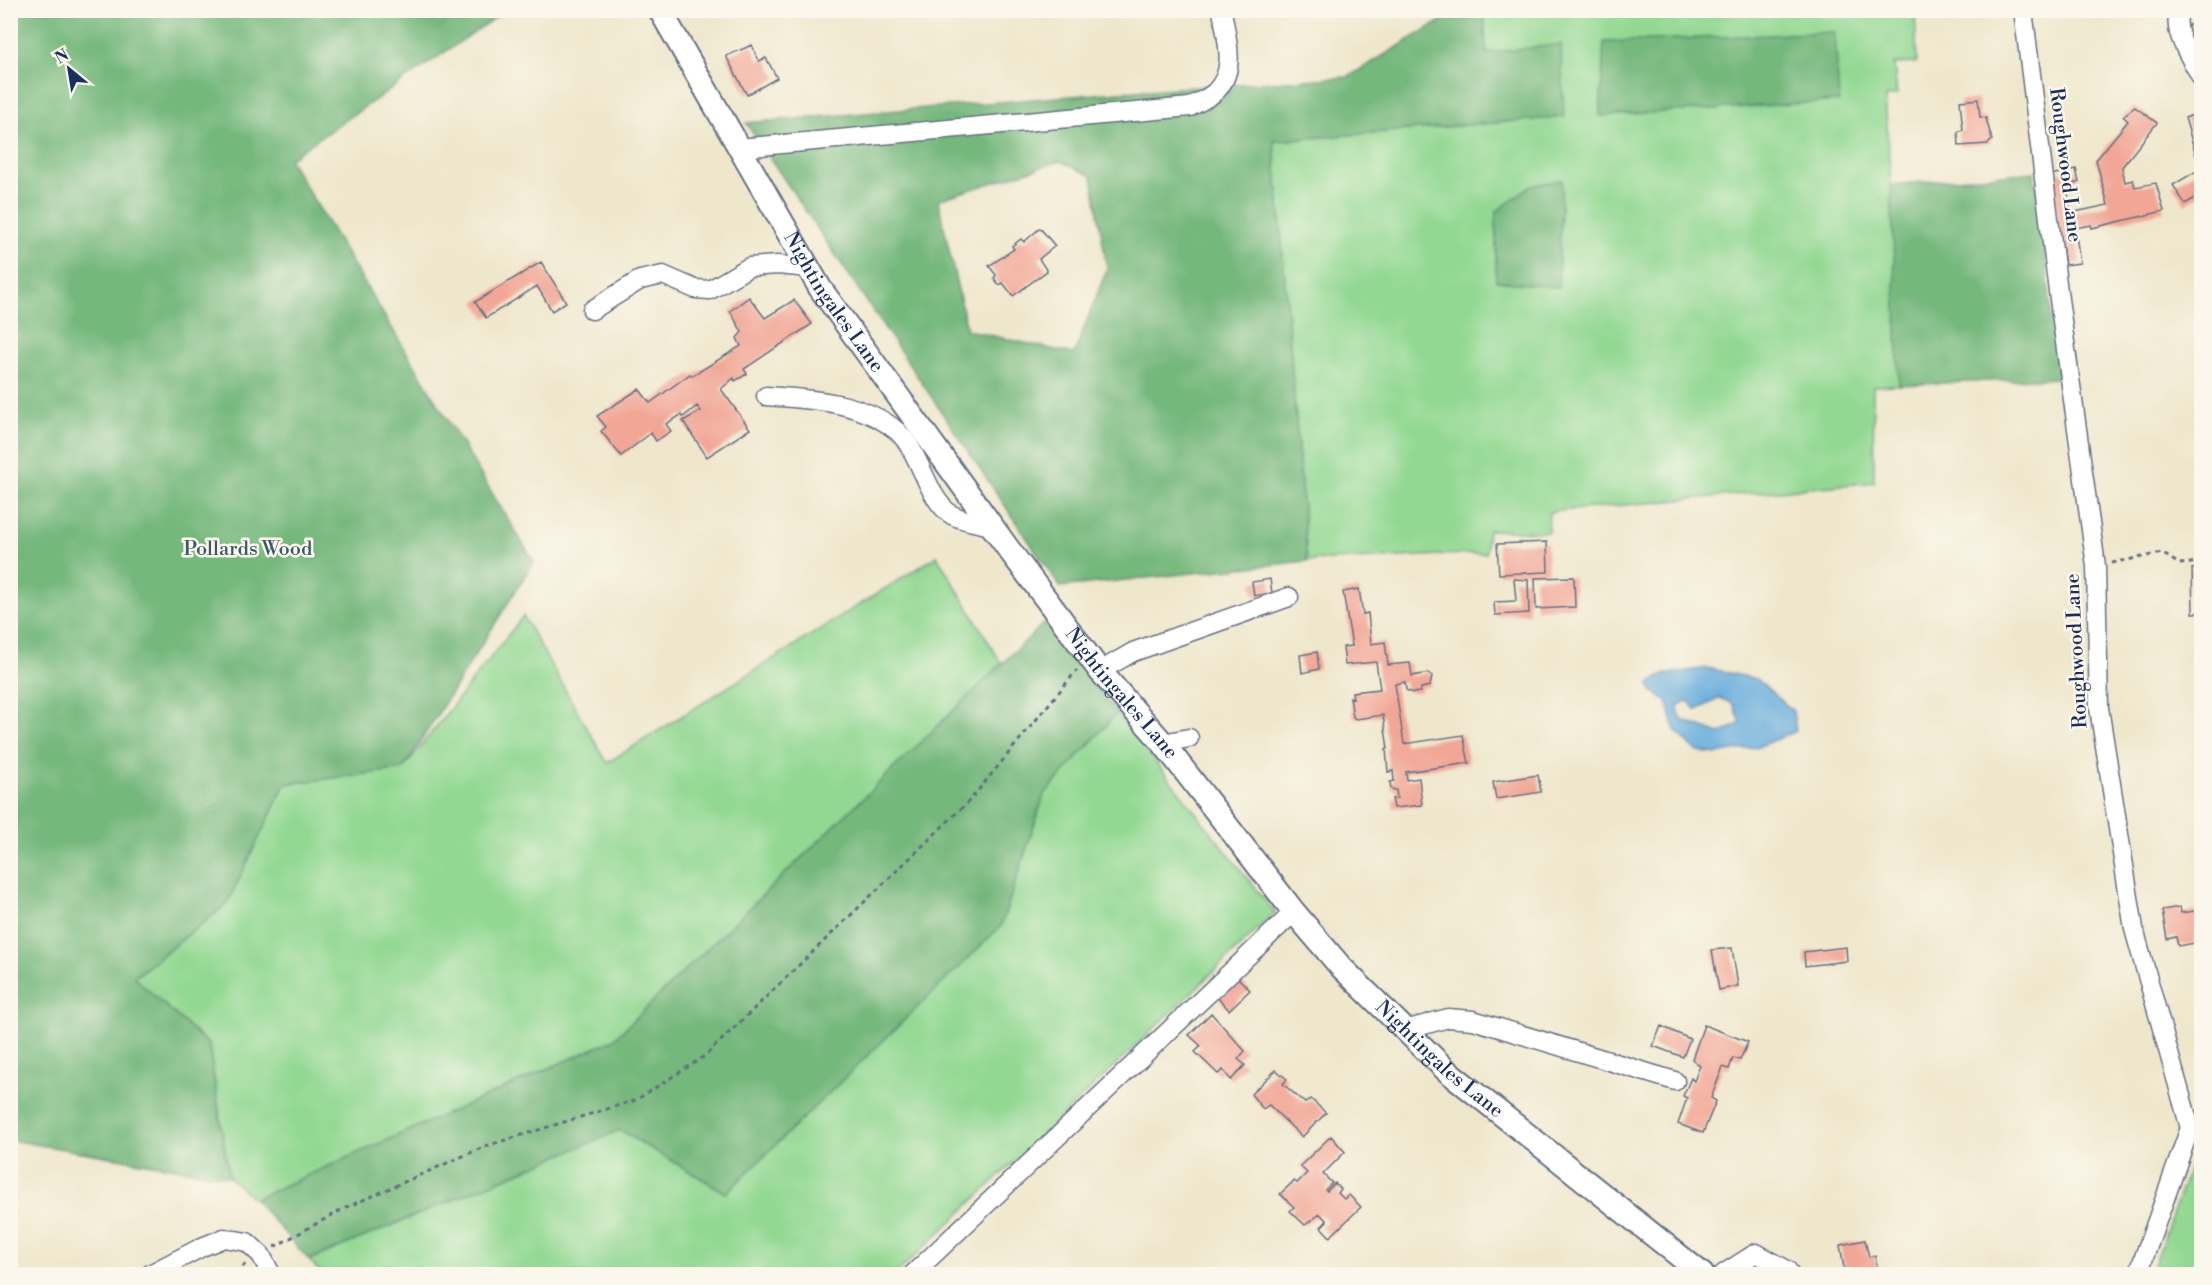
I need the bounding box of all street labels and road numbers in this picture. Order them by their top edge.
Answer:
street label: Roughwood Lane [2043,86,2087,244]
street label: Nightingales Lane [778,227,889,378]
street label: Roughwood Lane [2060,573,2094,729]
street label: Nightingales Lane [1059,622,1183,764]
street label: Nightingales Lane [1370,995,1509,1123]

